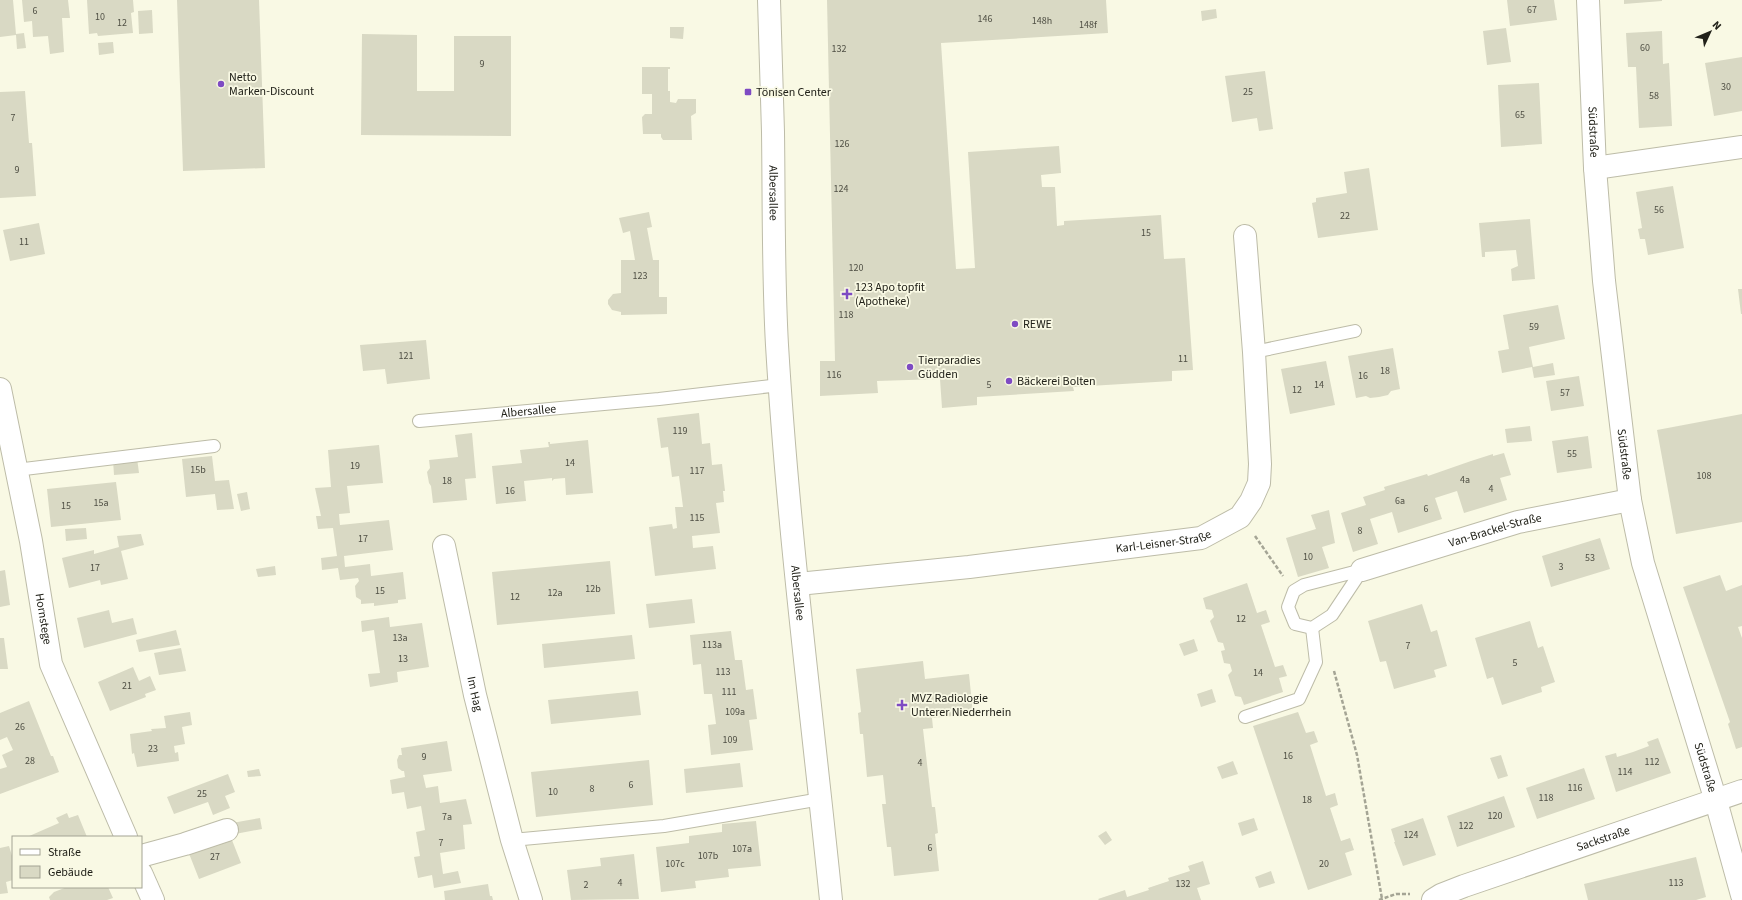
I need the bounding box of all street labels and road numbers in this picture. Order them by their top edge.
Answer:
street label: Südstraße [1584,106,1603,158]
street label: Albersallee [765,165,782,221]
street label: Albersallee [500,400,557,422]
street label: Südstraße [1613,428,1636,481]
street label: Van-Brackel-Straße [1446,509,1543,551]
street label: Karl-Leisner-Straße [1115,525,1214,557]
street label: Albersallee [787,565,809,621]
street label: Hornstege [31,592,56,646]
street label: Im Hag [463,675,487,713]
street label: Südstraße [1690,740,1721,794]
street label: Sackstraße [1574,821,1632,856]

